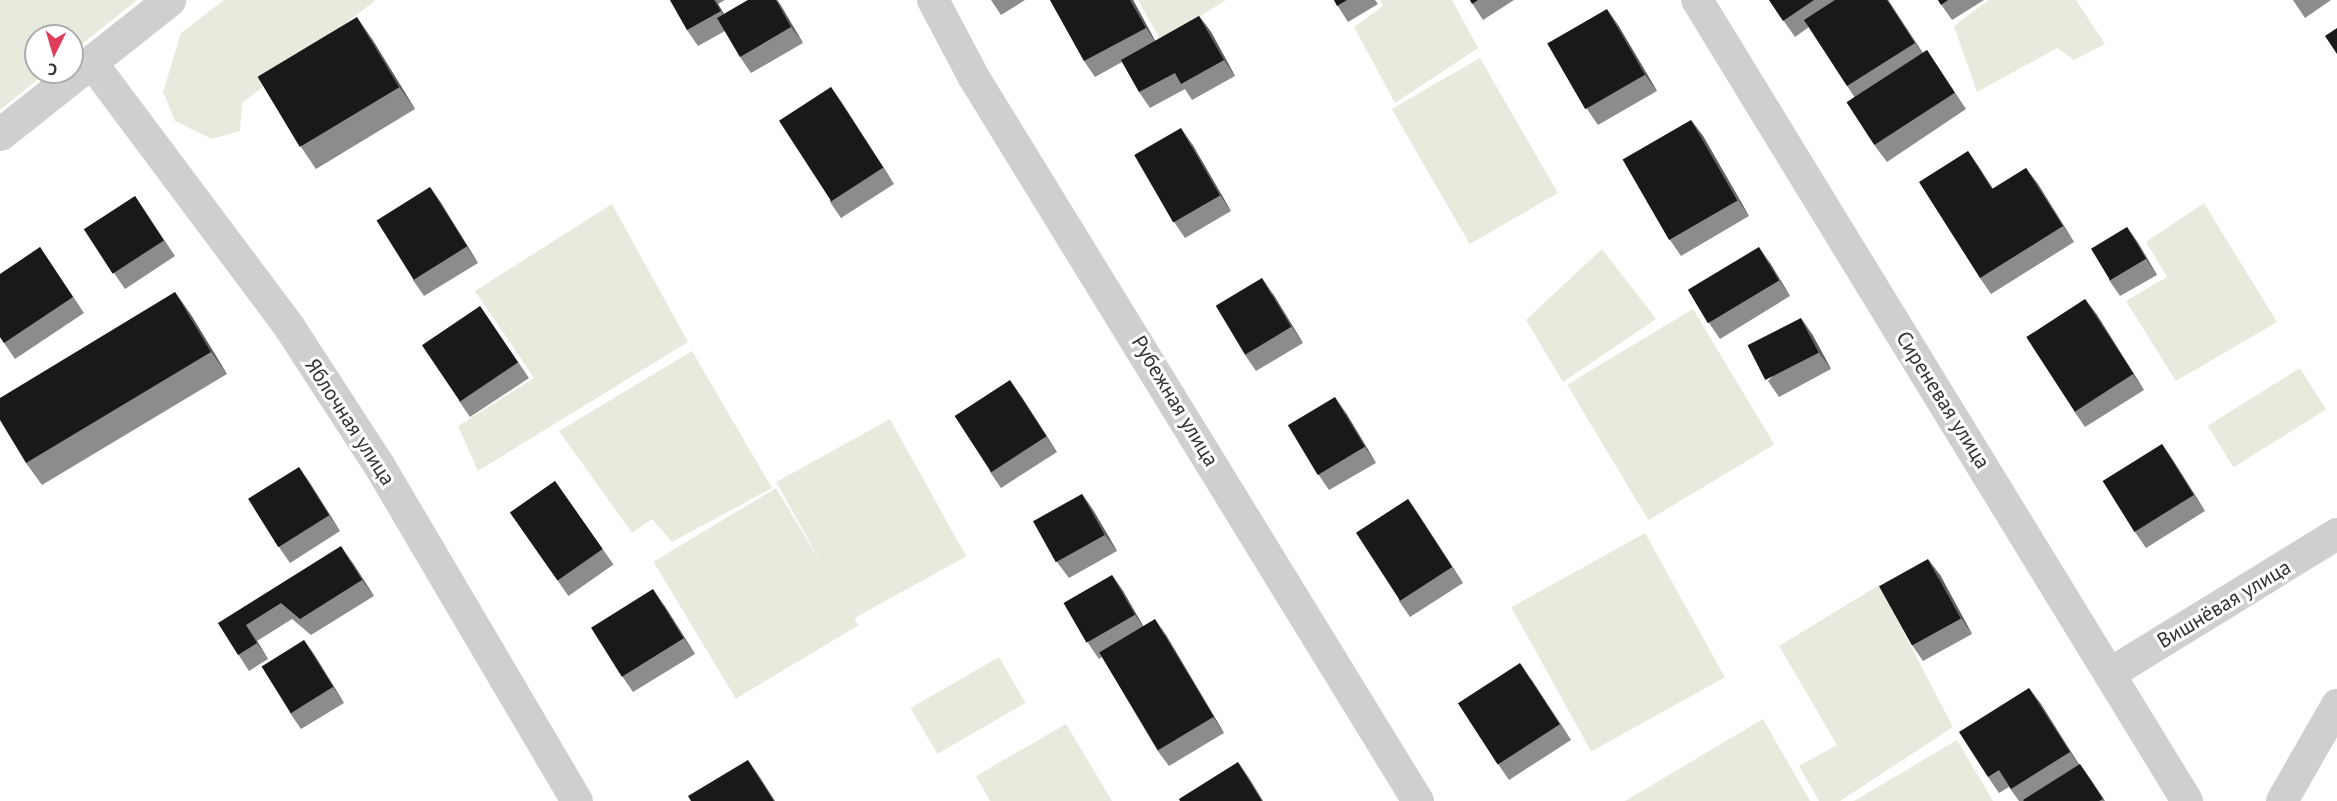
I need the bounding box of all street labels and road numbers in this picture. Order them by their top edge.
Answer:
street label: Сиреневая улица [1891,327,1995,473]
street label: Рубежная улица [1126,331,1224,471]
street label: Яблочная улица [300,354,400,490]
street label: Вишнёвая улица [2153,554,2295,654]

